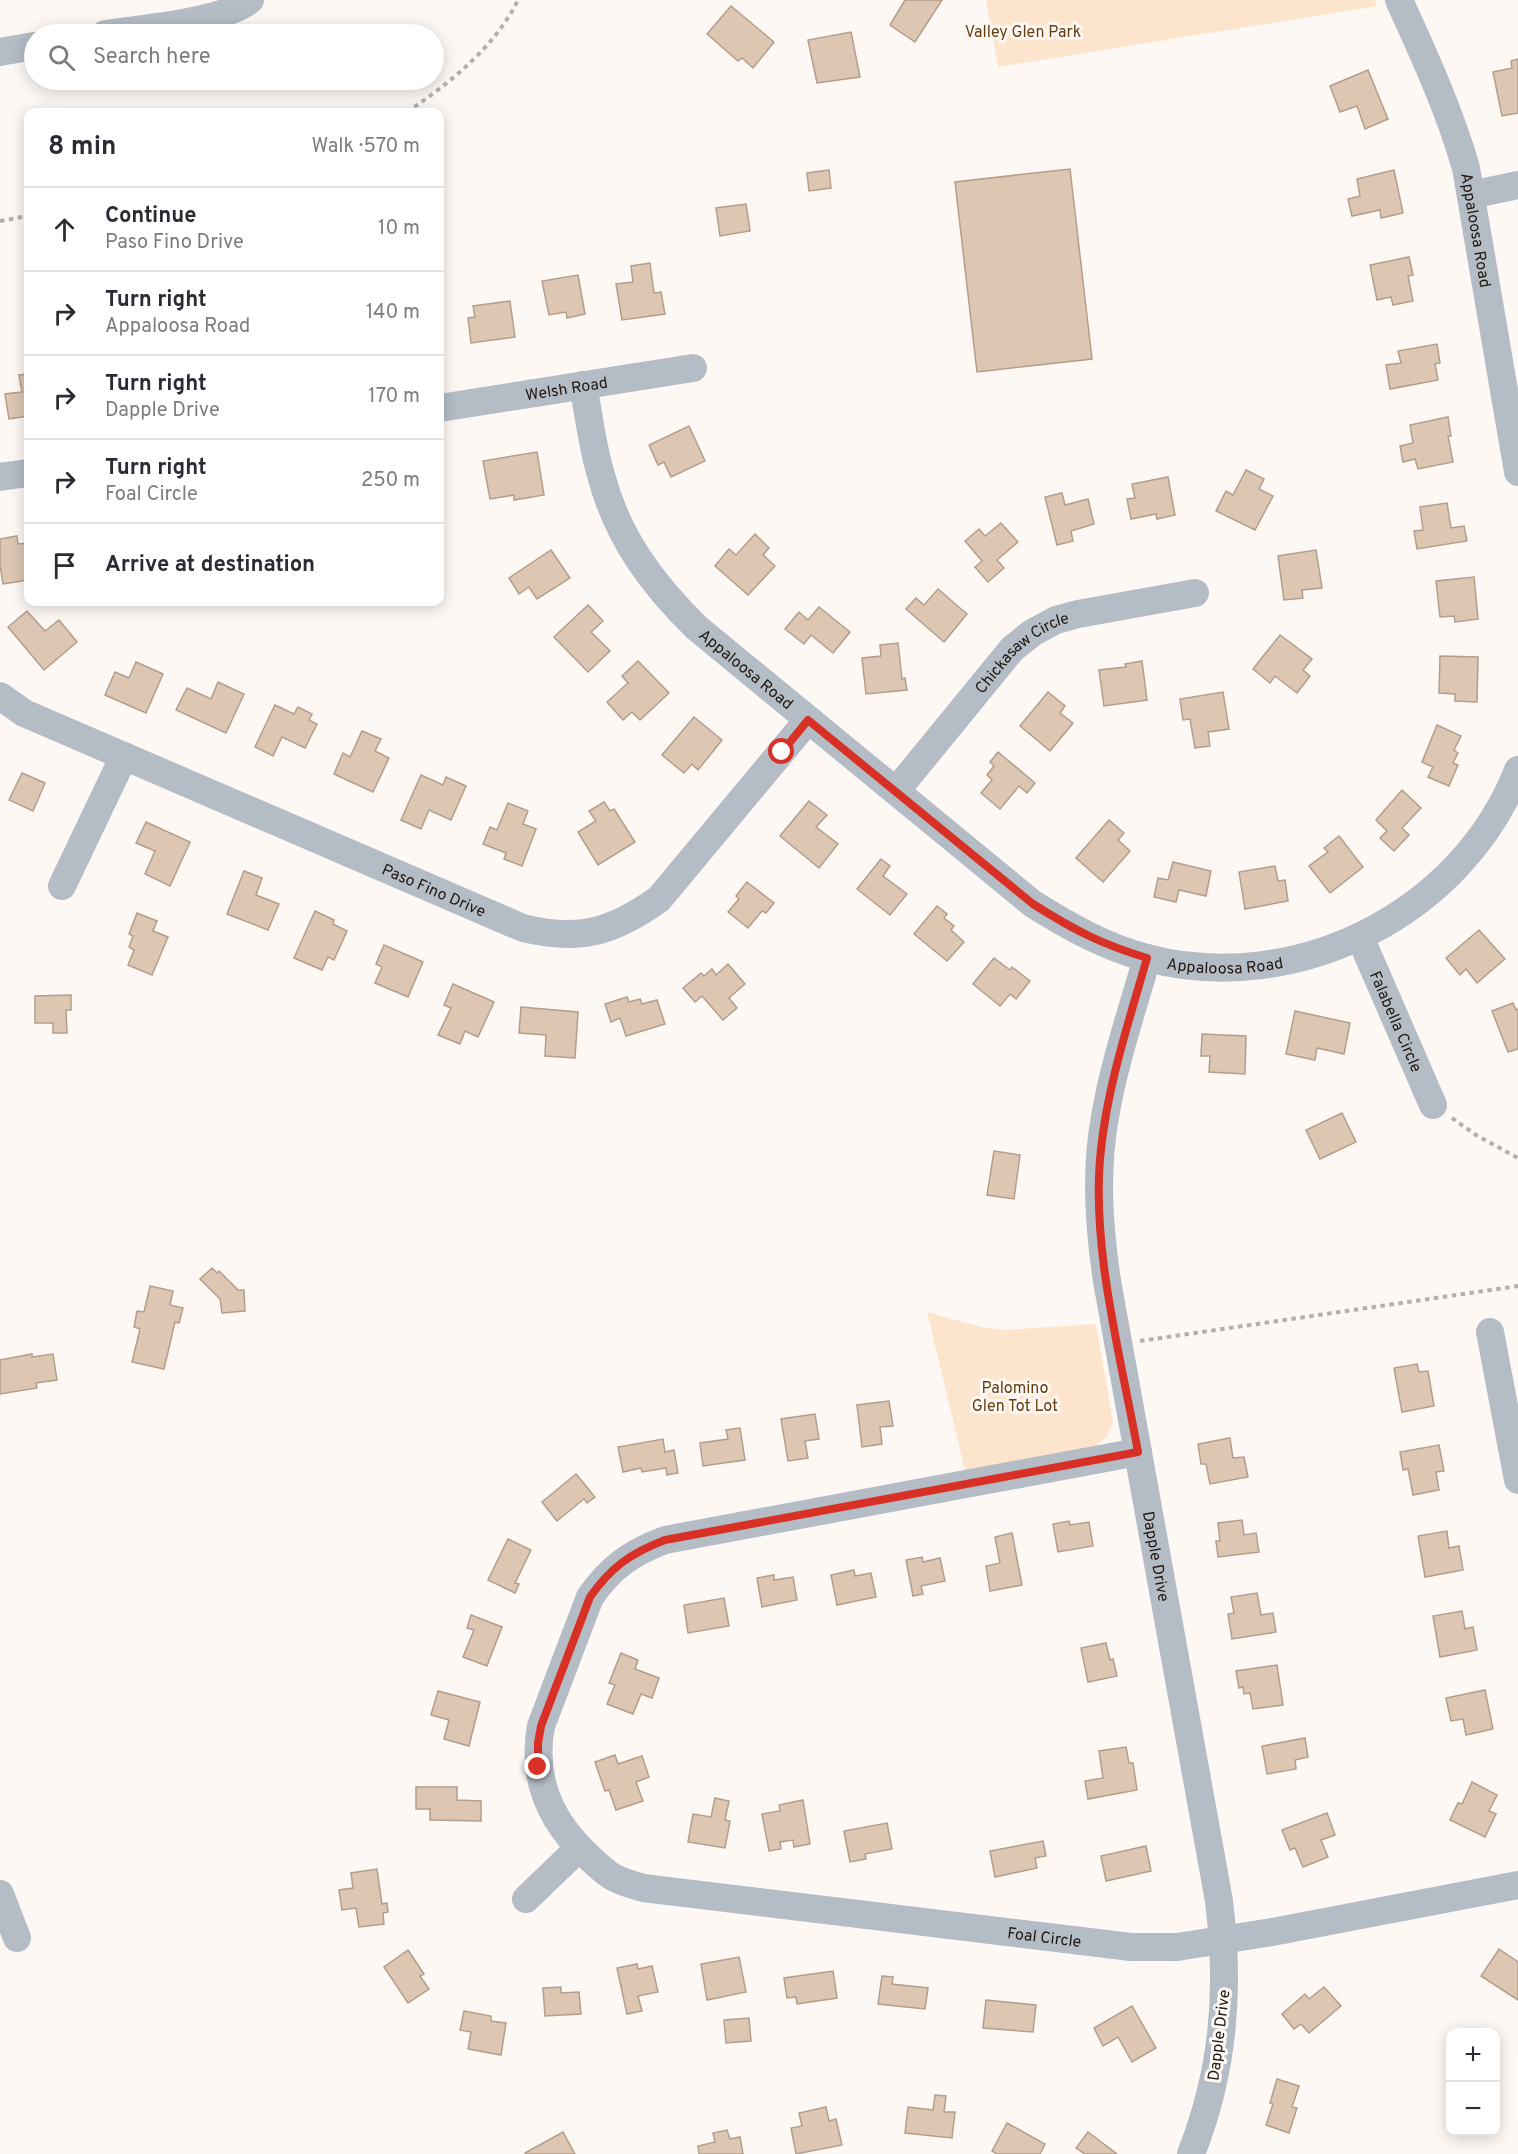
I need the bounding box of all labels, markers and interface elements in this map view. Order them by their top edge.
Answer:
park label: Valley Glen Park [965,23,1081,43]
search box [24,24,444,90]
icon: search [45,41,78,74]
text: Search here [93,44,211,71]
text: 8 min [48,131,116,164]
text: Walk · 570 m [311,134,420,160]
street label: Appaloosa Road [1455,171,1494,289]
text: Continue [105,203,196,230]
icon: ahead [48,213,81,246]
text: 10 m [378,216,420,242]
text: Paso Fino Drive [105,230,244,256]
text: Turn right [105,287,207,314]
icon: right [48,297,81,330]
text: 140 m [366,300,420,326]
text: Appaloosa Road [105,314,250,340]
text: Turn right [105,371,207,398]
street label: Welsh Road [524,374,609,406]
icon: right [48,381,81,414]
text: 170 m [368,384,420,410]
text: Dapple Drive [105,398,220,424]
text: Turn right [105,455,207,482]
icon: right [48,465,81,498]
text: 250 m [361,468,420,494]
text: Foal Circle [105,482,198,508]
icon: arrive [48,549,81,582]
text: Arrive at destination [105,552,315,579]
street label: Chickasaw Circle [971,609,1071,699]
street label: Appaloosa Road [694,626,797,715]
route start [768,738,794,764]
street label: Paso Fino Drive [378,860,488,923]
street label: Appaloosa Road [1165,954,1285,980]
street label: Falabella Circle [1364,969,1426,1076]
park label: Palomino Glen Tot Lot [972,1379,1058,1417]
street label: Dapple Drive [1137,1510,1173,1604]
route end [524,1753,550,1779]
street label: Foal Circle [1006,1924,1082,1953]
street label: Dapple Drive [1204,1989,1235,2082]
map controls [1446,2028,1500,2136]
button: + [1446,2028,1500,2082]
button: − [1446,2082,1500,2136]

